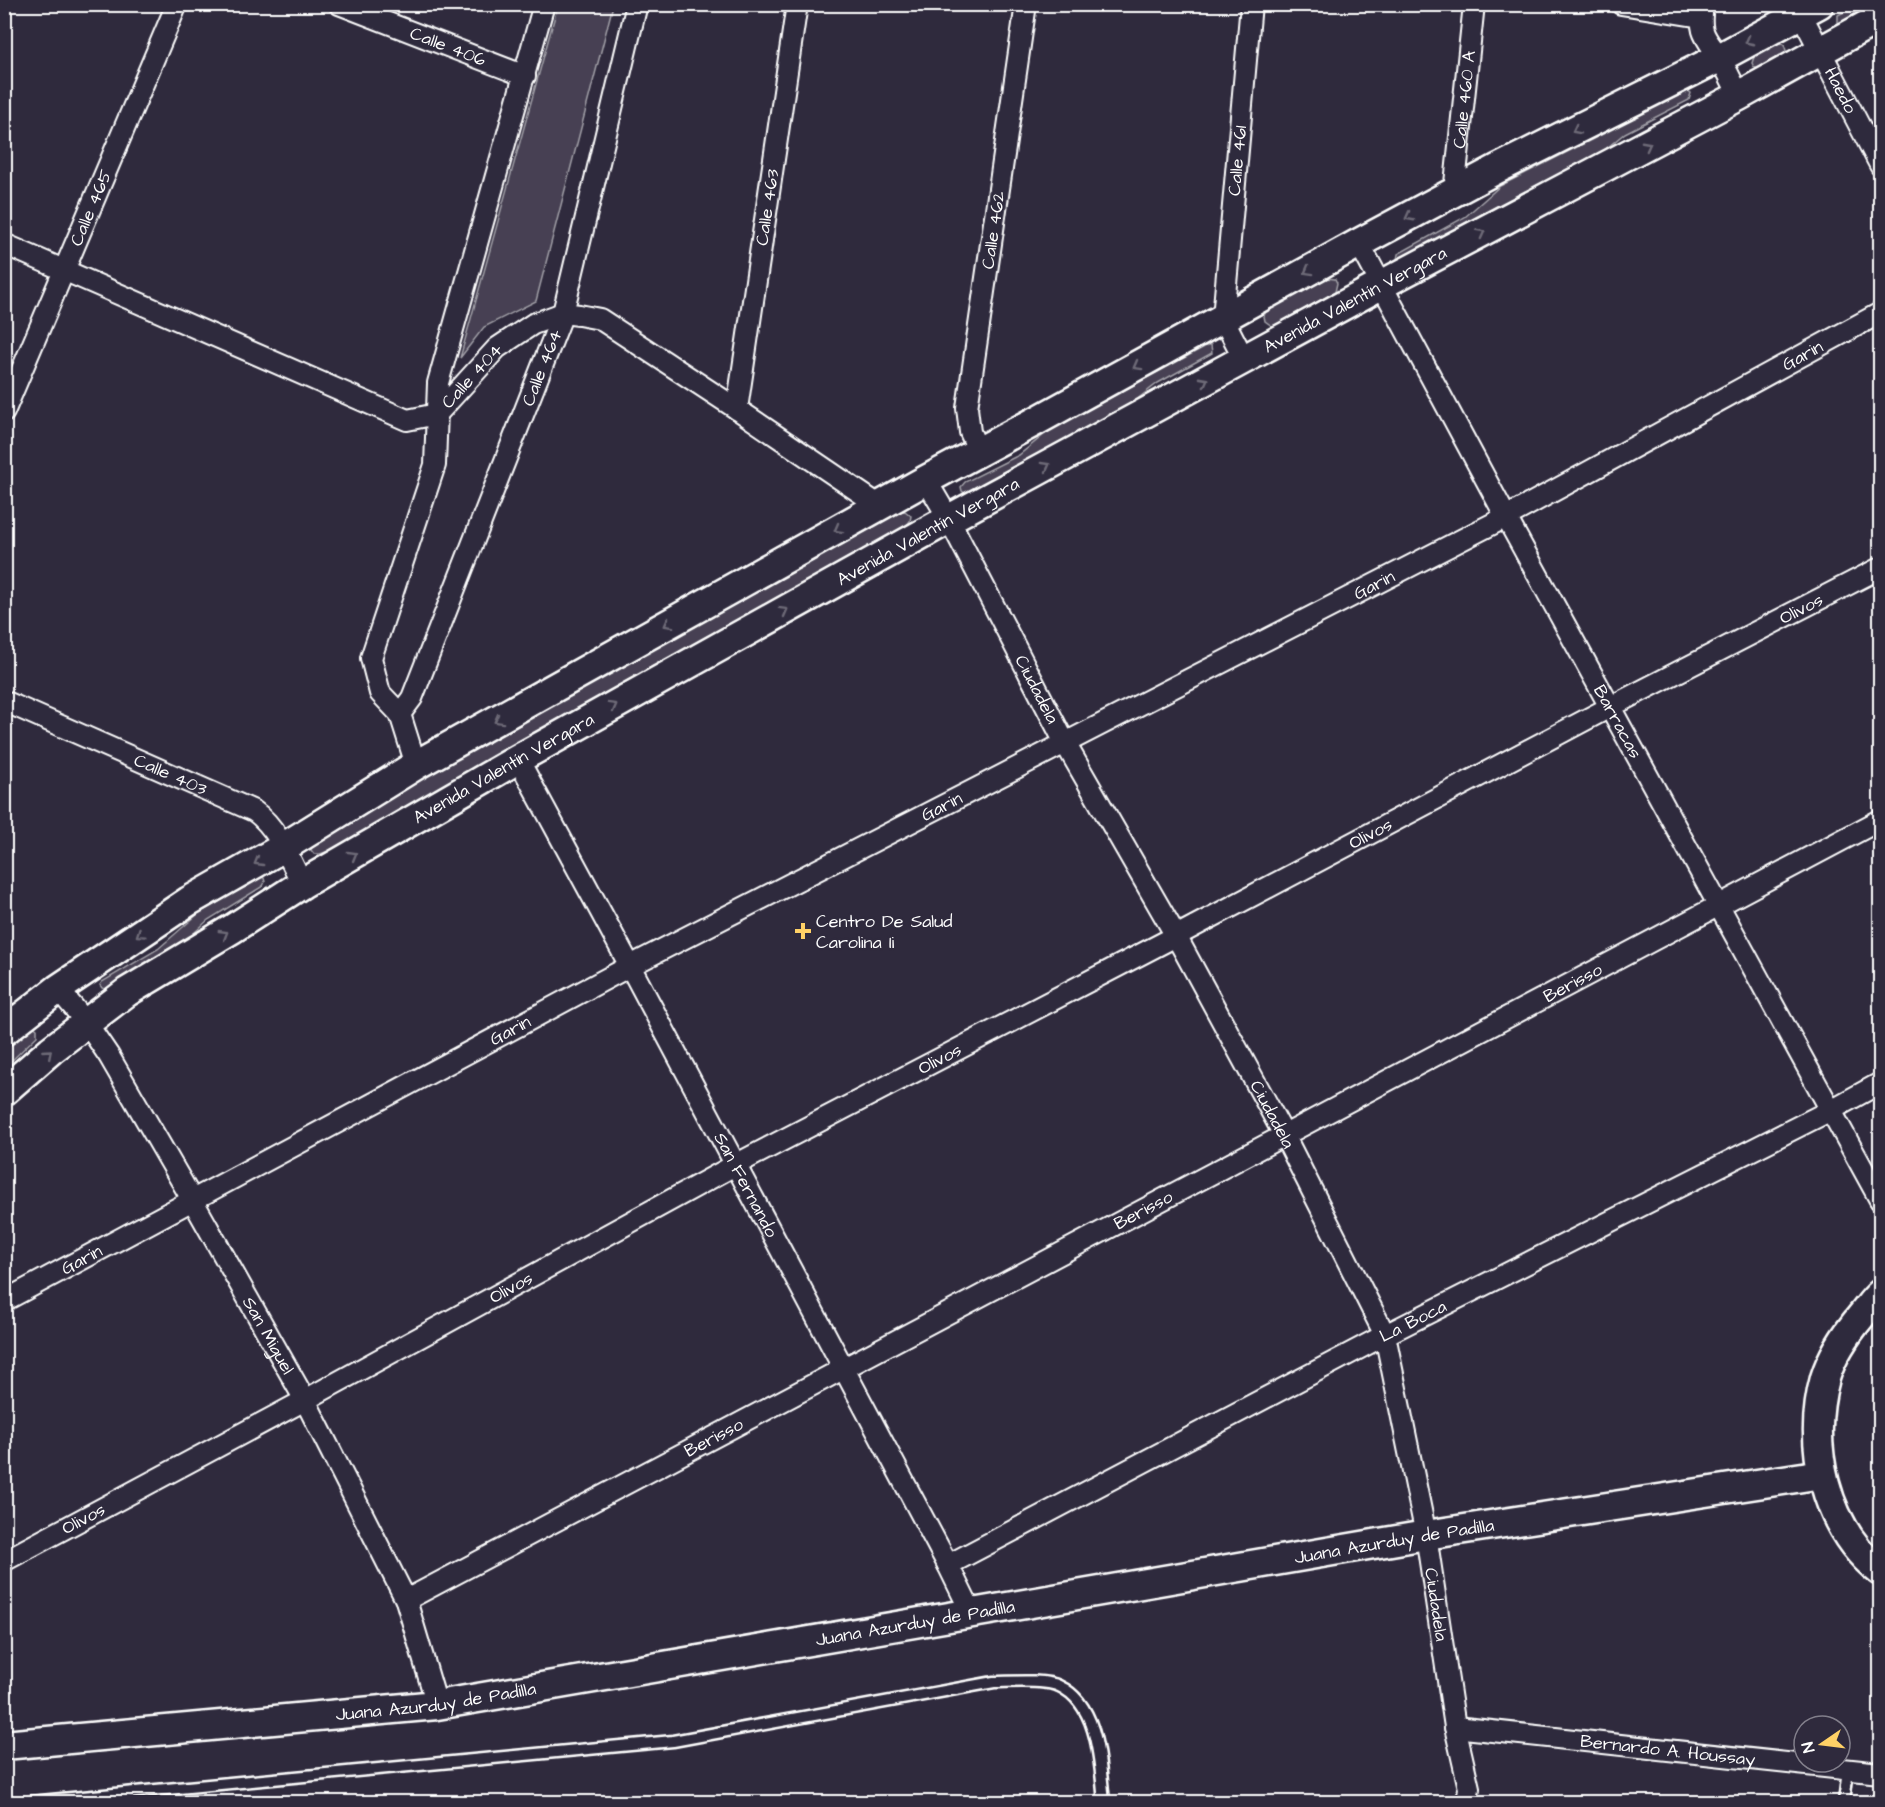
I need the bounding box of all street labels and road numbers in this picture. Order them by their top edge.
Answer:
street label: Calle 406 [407,20,490,72]
street label: Calle 460 A [1446,49,1482,150]
street label: Haedo [1818,63,1863,118]
street label: Calle 461 [1221,124,1253,197]
street label: Calle 465 [63,165,118,250]
street label: Calle 463 [749,167,785,247]
street label: Calle 462 [975,189,1011,271]
street label: Avenida Valentín Vergara [1259,240,1451,359]
street label: Calle 464 [515,326,568,410]
street label: Garin [1777,334,1827,377]
street label: Calle 404 [435,338,508,414]
street label: Avenida Valentín Vergara [832,471,1023,592]
street label: Garin [1349,564,1399,606]
street label: Olivos [1775,587,1827,630]
street label: Ciudadela [1009,651,1065,728]
street label: Barracas [1588,680,1648,763]
street label: Avenida Valentín Vergara [408,707,599,830]
street label: Calle 403 [130,747,211,801]
street label: Garin [916,785,966,827]
street label: Olivos [1344,812,1397,855]
street label: Berisso [1539,957,1607,1008]
street label: Garin [485,1009,535,1051]
street label: Olivos [913,1037,966,1080]
street label: Ciudadela [1244,1076,1301,1153]
street label: San Fernando [708,1128,784,1242]
street label: Berisso [1109,1184,1177,1236]
street label: Garin [57,1238,107,1281]
street label: Olivos [485,1265,537,1310]
street label: San Miguel [237,1292,301,1379]
street label: La Boca [1375,1294,1451,1348]
street label: Berisso [680,1411,747,1463]
street label: Olivos [57,1497,110,1540]
street label: Juana Azurduy de Padilla [1292,1512,1496,1570]
street label: Ciudadela [1419,1566,1454,1643]
street label: Juana Azurduy de Padilla [814,1593,1017,1652]
street label: Juana Azurduy de Padilla [334,1676,538,1727]
street label: Bernardo A. Houssay [1579,1728,1757,1773]

